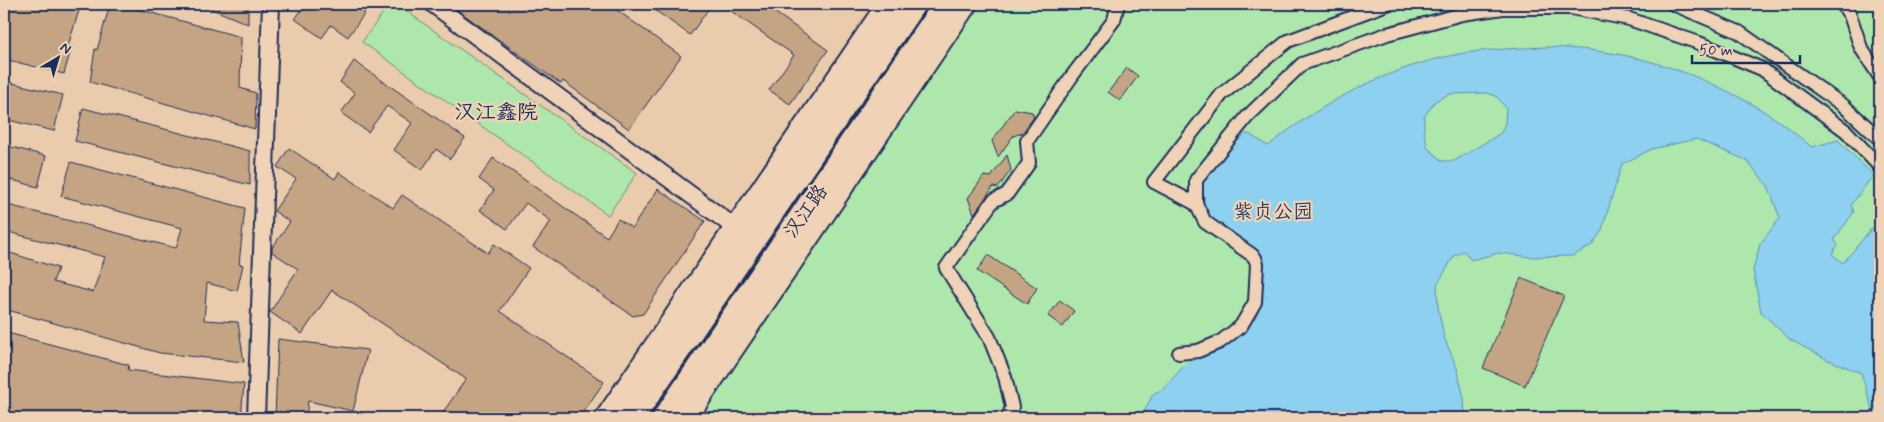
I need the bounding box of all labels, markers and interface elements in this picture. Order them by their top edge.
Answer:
north arrow [32,32,82,82]
scale bar [1692,32,1799,64]
text: N [56,39,75,59]
text: 50 m [1699,41,1733,61]
district label: 汉江鑫院 [454,99,538,127]
street label: 汉江路 [778,179,835,244]
park label: 紫贞公园 [1233,199,1313,226]

